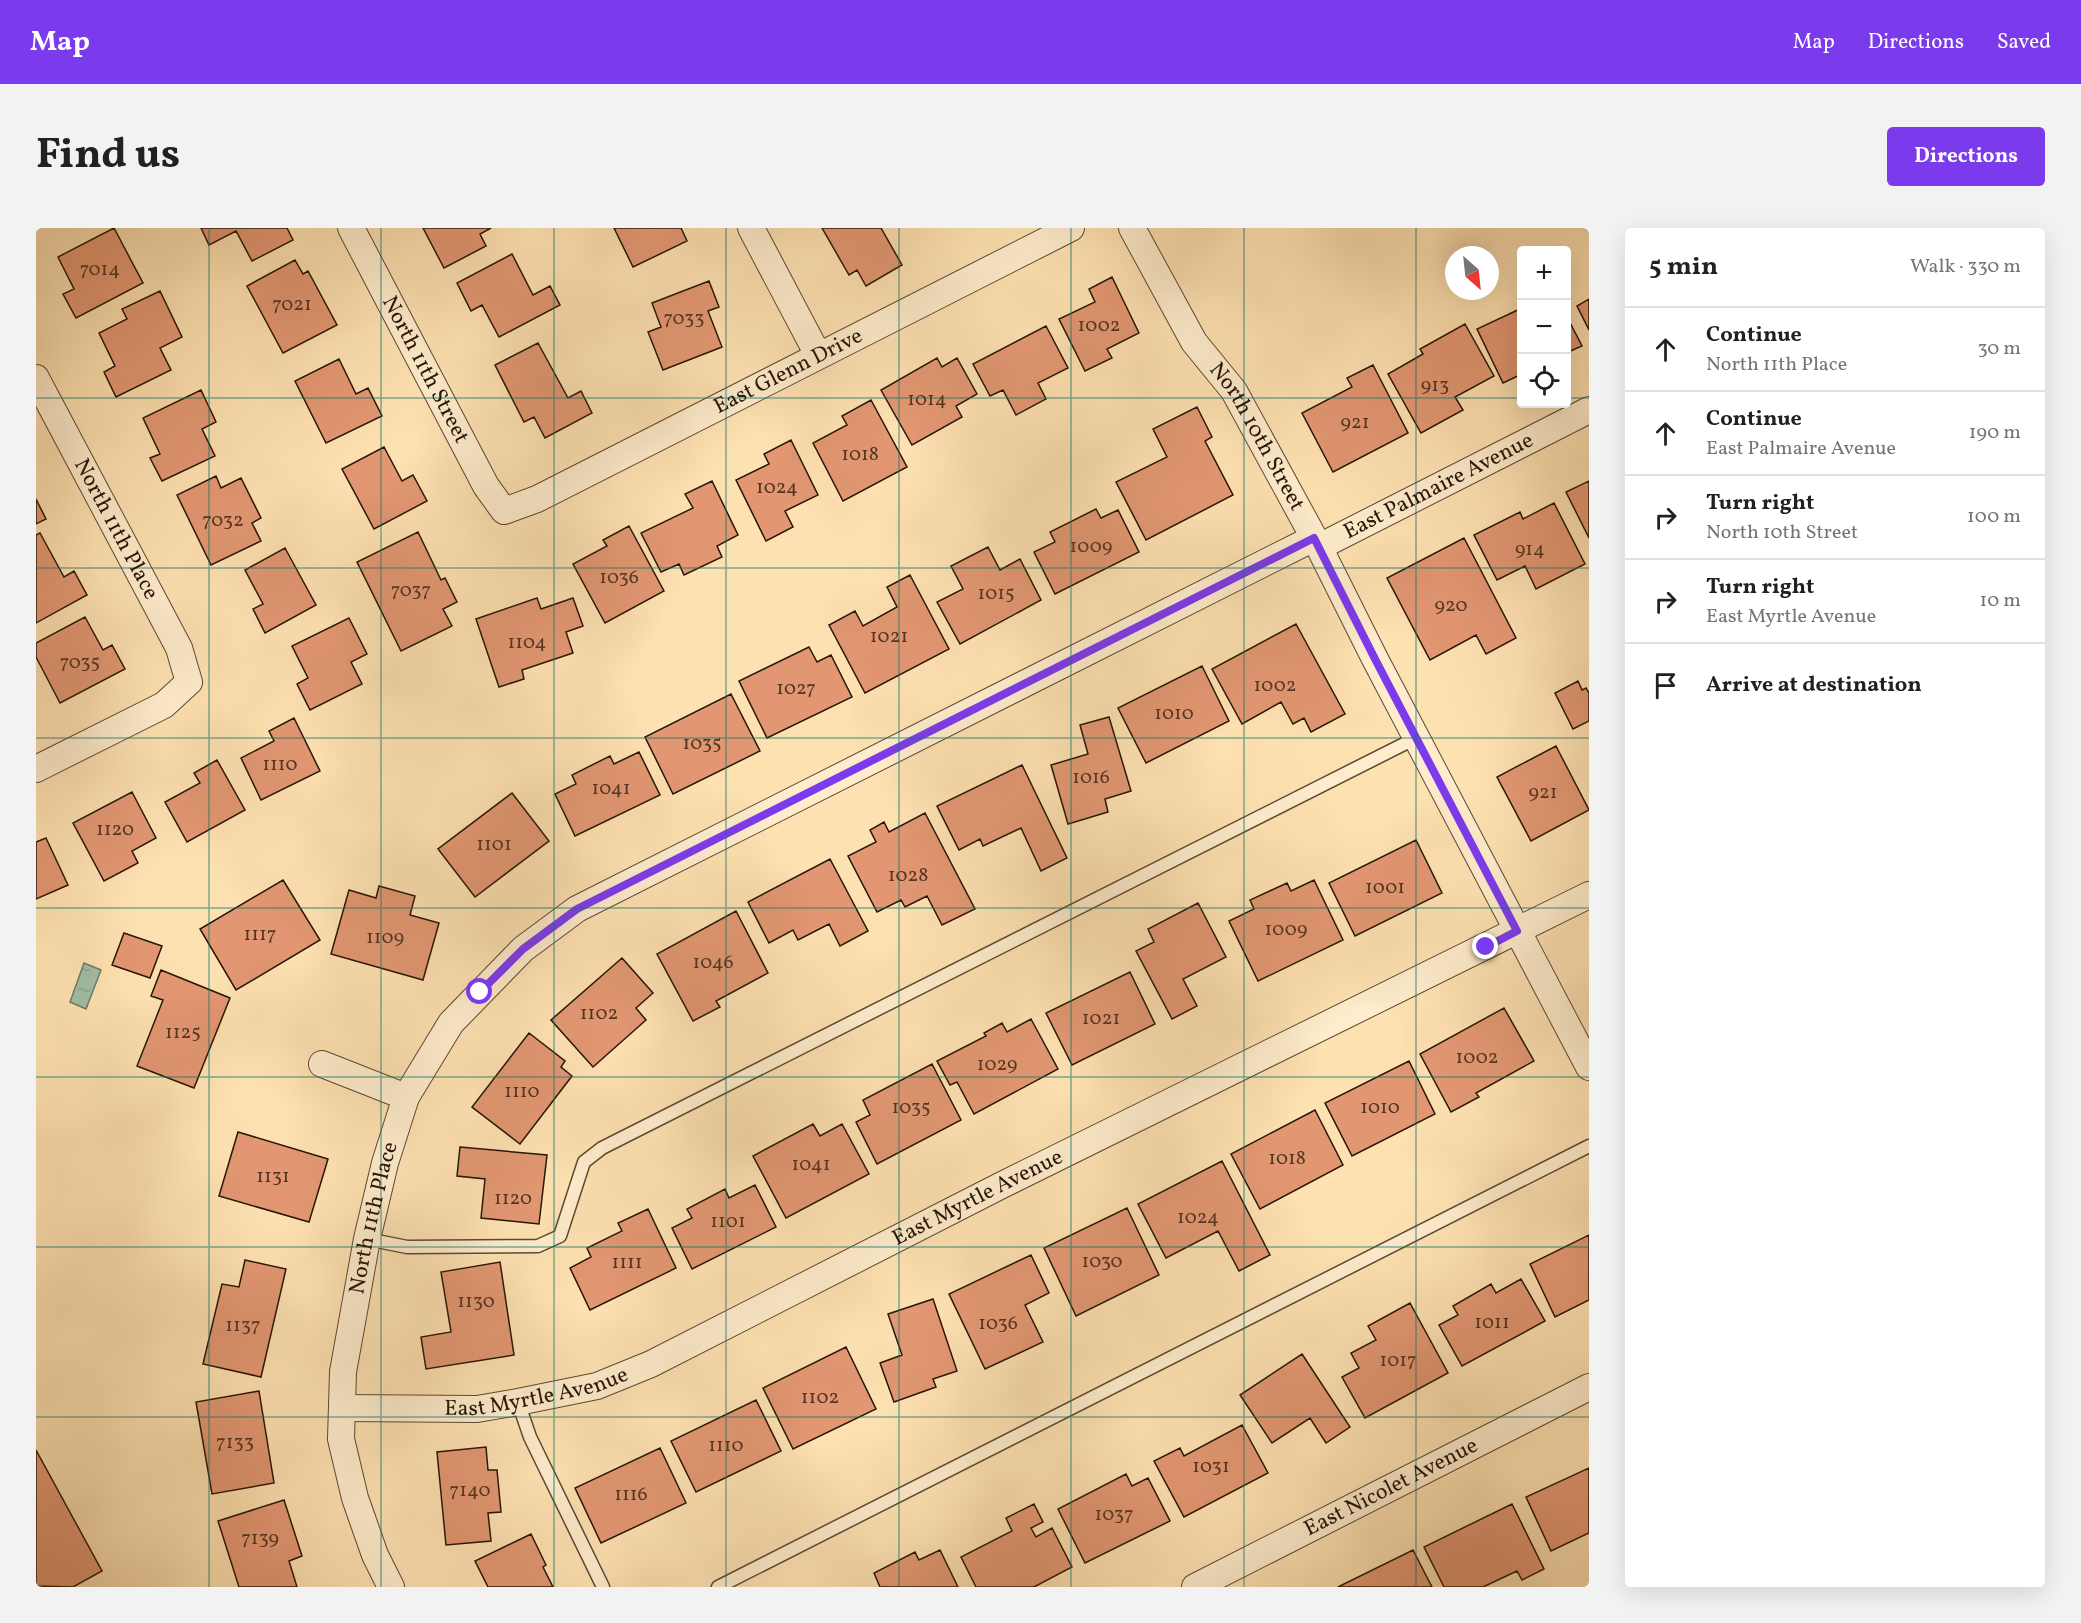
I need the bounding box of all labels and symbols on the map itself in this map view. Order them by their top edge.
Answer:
north arrow [1445,246,1499,300]
house number: 7014 [80,256,120,284]
house number: 7021 [272,291,312,319]
street label: North 11th Street [374,291,477,449]
house number: 7033 [664,305,704,333]
house number: 1002 [1078,312,1120,340]
street label: East Glenn Drive [709,321,868,422]
street label: North 10th Street [1201,356,1312,517]
house number: 913 [1421,372,1449,400]
house number: 1014 [907,386,947,414]
house number: 921 [1341,409,1369,437]
street label: East Palmaire Avenue [1338,425,1539,548]
house number: 1018 [841,441,879,469]
street label: North 11th Place [66,453,166,605]
house number: 1024 [756,474,798,502]
house number: 7032 [202,507,244,535]
house number: 1009 [1070,533,1112,561]
house number: 914 [1515,536,1545,564]
house number: 1036 [599,564,639,592]
house number: 7037 [391,577,431,605]
house number: 1015 [977,580,1015,608]
house number: 920 [1435,592,1467,620]
house number: 1021 [870,623,908,651]
house number: 1104 [508,629,546,657]
house number: 7035 [60,649,100,677]
house number: 1002 [1254,672,1296,700]
house number: 1027 [776,675,816,703]
house number: 1010 [1154,700,1194,728]
house number: 1035 [682,730,722,758]
house number: 1110 [262,751,298,779]
house number: 1016 [1072,764,1110,792]
house number: 1041 [592,775,630,803]
house number: 921 [1529,779,1557,807]
house number: 1120 [96,816,134,844]
house number: 1101 [476,831,512,859]
house number: 1028 [888,862,928,890]
house number: 1001 [1365,874,1405,902]
house number: 1009 [1265,916,1307,944]
house number: 1117 [244,921,276,949]
house number: 1109 [366,924,404,952]
route end [1472,933,1498,959]
house number: 1046 [692,949,734,977]
route start [466,978,492,1004]
house number: 1102 [580,1000,618,1028]
house number: 1021 [1082,1005,1120,1033]
house number: 1125 [165,1019,201,1047]
house number: 1002 [1456,1044,1498,1072]
house number: 1029 [977,1051,1017,1079]
house number: 1110 [504,1078,540,1106]
house number: 1035 [891,1094,931,1122]
house number: 1010 [1360,1094,1400,1122]
street label: North 11th Place [342,1138,406,1297]
street label: East Myrtle Avenue [887,1142,1068,1254]
house number: 1018 [1268,1145,1306,1173]
house number: 1041 [792,1151,830,1179]
house number: 1131 [256,1163,290,1191]
house number: 1120 [494,1185,532,1213]
house number: 1024 [1177,1204,1219,1232]
house number: 1101 [710,1208,746,1236]
house number: 1030 [1081,1248,1123,1276]
house number: 1111 [611,1249,643,1277]
house number: 1130 [457,1288,495,1316]
house number: 1011 [1474,1309,1510,1337]
house number: 1036 [978,1310,1018,1338]
house number: 1137 [225,1312,261,1340]
house number: 1017 [1379,1347,1417,1375]
street label: East Myrtle Avenue [444,1359,633,1425]
house number: 1102 [801,1384,839,1412]
house number: 7133 [216,1429,254,1457]
street label: East Nicolet Avenue [1299,1430,1483,1545]
house number: 1110 [708,1432,744,1460]
house number: 1031 [1192,1453,1230,1481]
house number: 7140 [449,1477,491,1505]
house number: 1116 [614,1481,648,1509]
house number: 1037 [1094,1501,1134,1529]
house number: 7139 [241,1525,279,1553]

